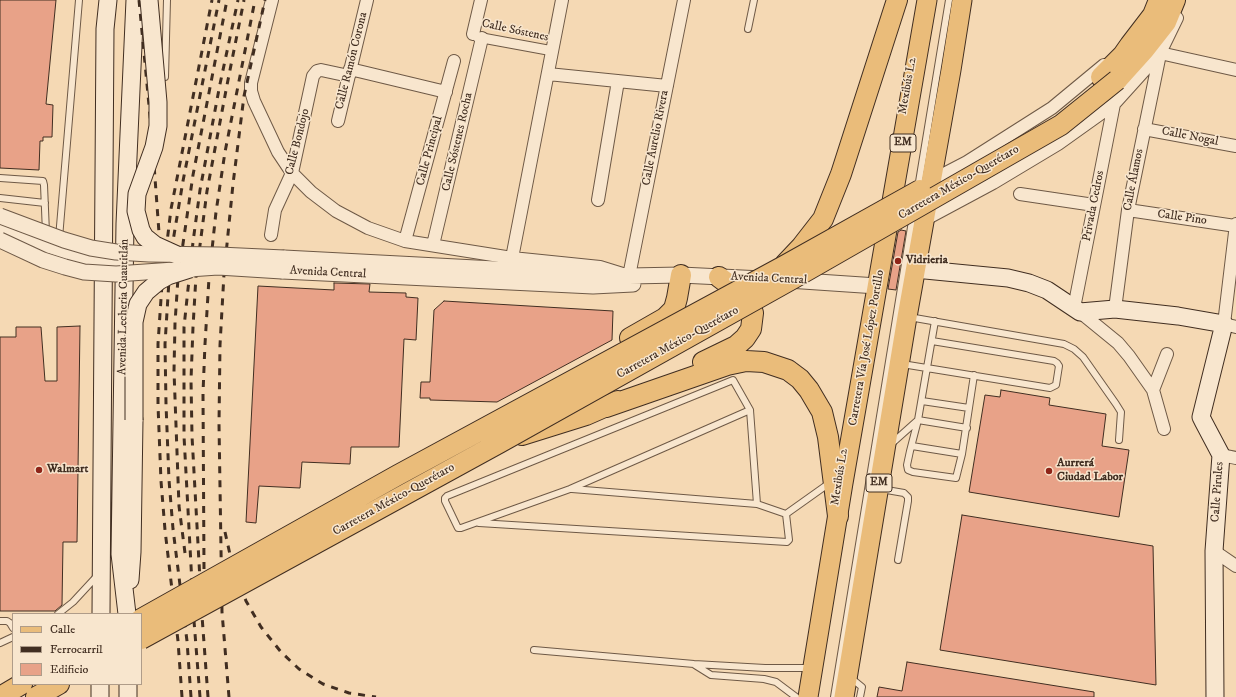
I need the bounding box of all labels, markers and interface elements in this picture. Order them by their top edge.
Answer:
street label: Calle Ramón Corona [333,11,371,111]
street label: Calle Sóstenes [480,17,550,45]
street label: Mexibús L2 [896,57,920,115]
street label: Calle Aurelio Rivera [640,89,672,187]
street label: Calle Sóstenes Rocha [440,91,476,193]
street label: Calle Bondojo [283,107,313,177]
street label: Calle Principal [414,115,446,187]
street label: Calle Nogal [1160,124,1220,150]
road number: EM [890,134,916,152]
street label: Carretera México-Querétaro [896,143,1022,223]
street label: Calle Álamos [1121,148,1147,212]
street label: Privada Cedros [1080,169,1108,243]
street label: Calle Pino [1156,207,1208,229]
street label: Avenida Lecheria Cuautitlán [116,239,132,375]
place label: Vidrieria [906,254,948,268]
marker: Vidrieria [893,256,903,266]
street label: Avenida Central [289,264,367,282]
street label: Carretera Vía José López Portillo [846,269,888,427]
street label: Avenida Central [730,270,808,288]
street label: Carretera México-Querétaro [615,304,741,382]
street label: Mexibús L2 [828,448,852,506]
place label: Aurrerá Ciudad Labor [1057,457,1123,485]
street label: Carretera México-Querétaro [331,461,457,539]
street label: Calle Pirules [1209,461,1227,523]
place label: Walmart [47,463,88,477]
marker: Walmart [34,465,44,475]
marker: Aurrerá Ciudad Labor [1044,466,1054,476]
road number: EM [866,474,892,492]
legend [12,613,142,685]
text: Calle [50,622,75,637]
text: Ferrocarril [50,642,103,657]
text: Edificio [50,662,88,677]

